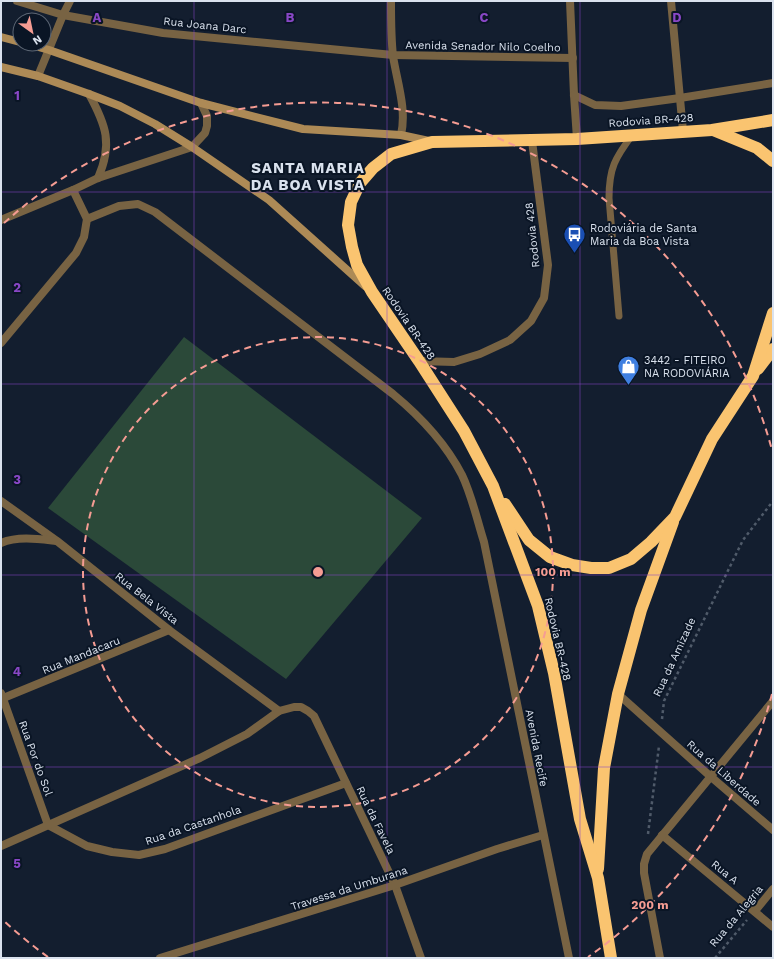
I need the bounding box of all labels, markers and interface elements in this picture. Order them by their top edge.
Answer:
text: A [93,10,102,25]
text: B [286,10,295,25]
text: C [480,10,489,25]
text: D [672,10,682,25]
north arrow [12,12,52,52]
street label: Rua Joana Darc [163,15,247,36]
text: N [30,32,44,48]
street label: Avenida Senador Nilo Coelho [405,39,561,54]
text: 1 [14,88,20,103]
street label: Rodovia BR-428 [608,111,694,130]
district label: SANTA MARIA DA BOA VISTA [251,159,365,194]
street label: Rodovia 428 [523,201,542,268]
bus stop icon: Rodoviária de Santa Maria da Boa Vista [561,221,587,254]
place label: Rodoviária de Santa Maria da Boa Vista [590,222,697,248]
text: 2 [13,280,21,295]
street label: Rodovia BR-428 [379,284,438,362]
shop icon: 3442 - FITEIRO NA RODOVIÁRIA [616,353,642,386]
place label: 3442 - FITEIRO NA RODOVIÁRIA [644,354,730,380]
text: 3 [13,472,21,487]
centre of rings [311,565,325,579]
text: 100 m [535,565,571,579]
street label: Rua Bela Vista [112,570,181,627]
street label: Rodovia BR-428 [542,596,573,682]
street label: Rua da Amizade [650,616,698,699]
street label: Rua Mandacaru [40,634,122,677]
text: 4 [13,664,22,679]
street label: Avenida Recife [523,708,550,788]
street label: Rua Por do Sol [16,719,55,798]
street label: Rua da Liberdade [684,738,763,809]
street label: Rua da Favela [353,784,398,856]
street label: Rua da Castanhola [144,803,243,848]
text: 5 [13,856,21,871]
street label: Rua A [709,858,741,887]
street label: Travessa da Umburana [289,863,409,913]
street label: Rua da Alegria [707,883,766,950]
text: 200 m [631,898,669,912]

